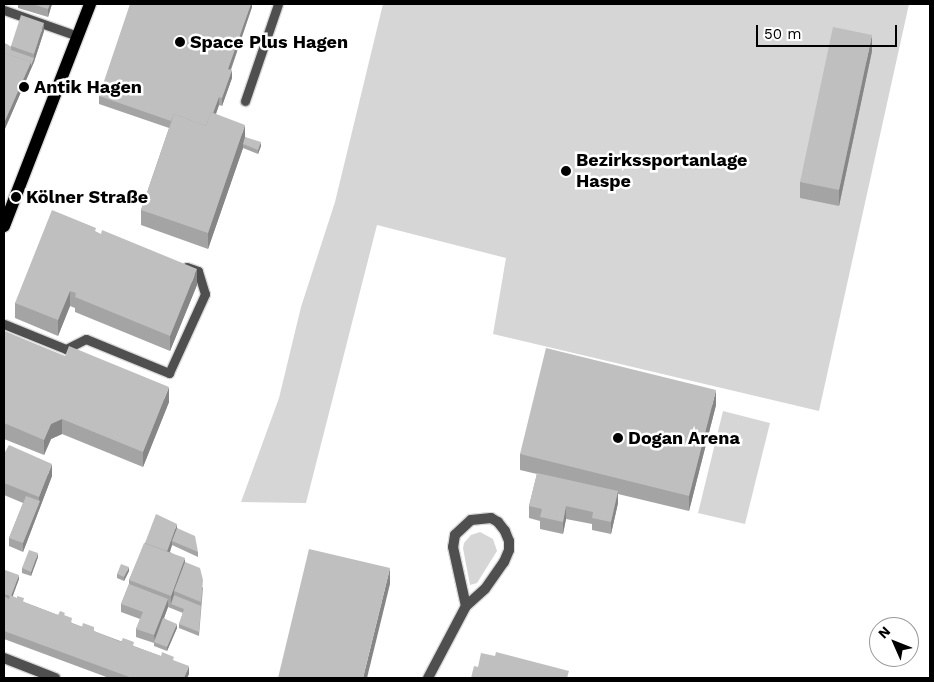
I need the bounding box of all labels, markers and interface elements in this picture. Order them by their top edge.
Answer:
scale bar [759,15,900,47]
text: 50 m [764,25,801,43]
place label: Space Plus Hagen [190,31,348,53]
marker: Space Plus Hagen [174,36,186,48]
place label: Antik Hagen [34,76,142,98]
marker: Antik Hagen [18,81,30,93]
place label: Bezirkssportanlage Haspe [576,150,748,192]
marker: Bezirkssportanlage Haspe [560,165,572,177]
place label: Kölner Straße [26,186,148,208]
marker: Kölner Straße [10,191,22,203]
place label: Dogan Arena [628,427,740,449]
marker: Dogan Arena [612,432,624,444]
north arrow [869,617,919,667]
text: N [875,623,893,642]

